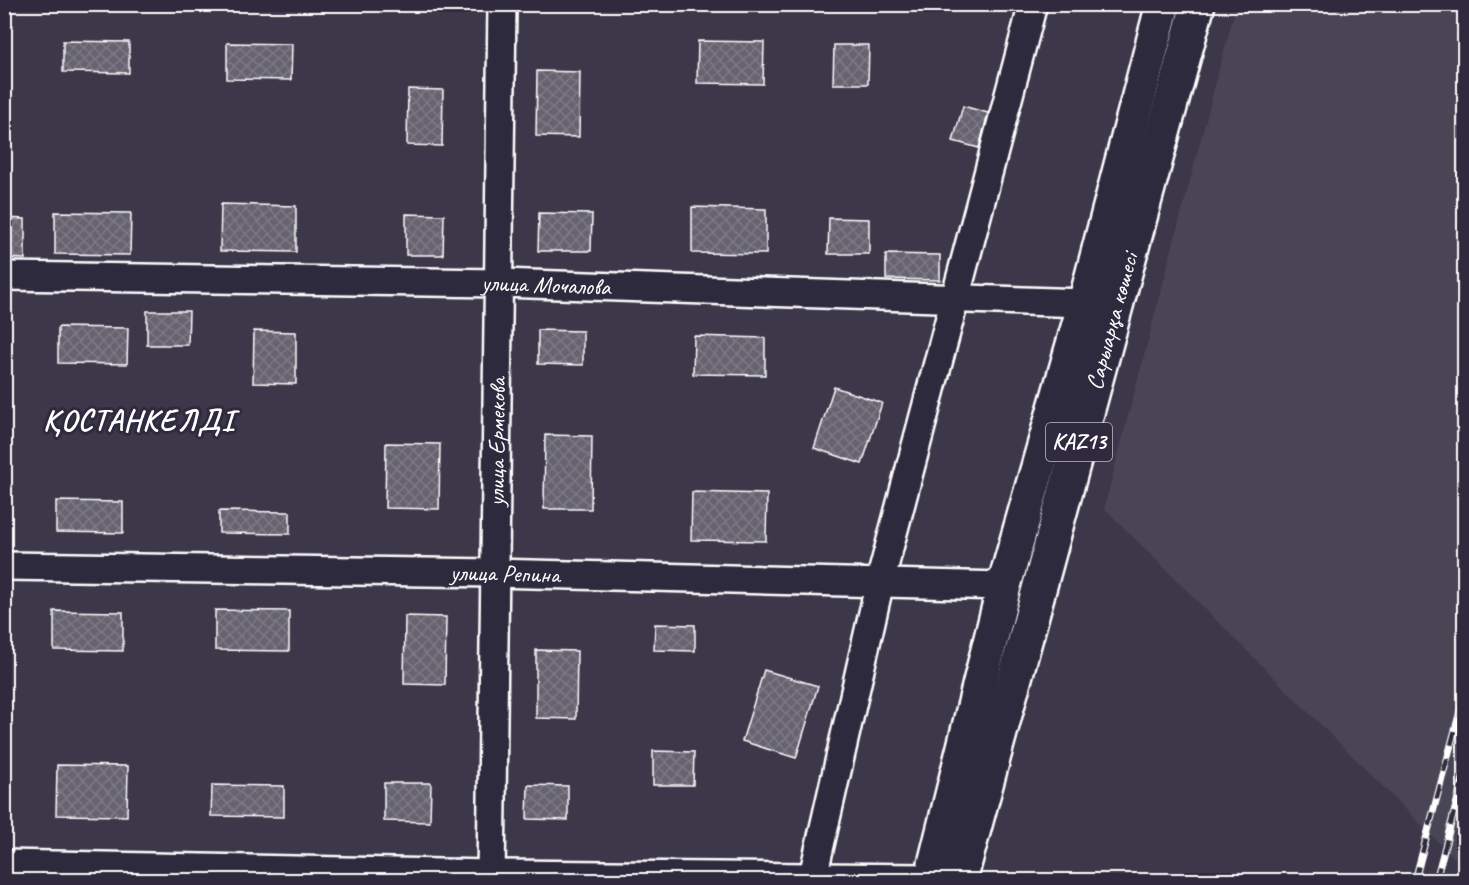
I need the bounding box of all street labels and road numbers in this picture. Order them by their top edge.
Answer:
street label: Сарыарқа көшесі [1079,247,1145,393]
street label: улица Мочалова [479,268,613,302]
street label: улица Ермекова [481,375,512,509]
road number: KAZ13 [1046,423,1112,461]
street label: улица Репина [448,557,562,590]

